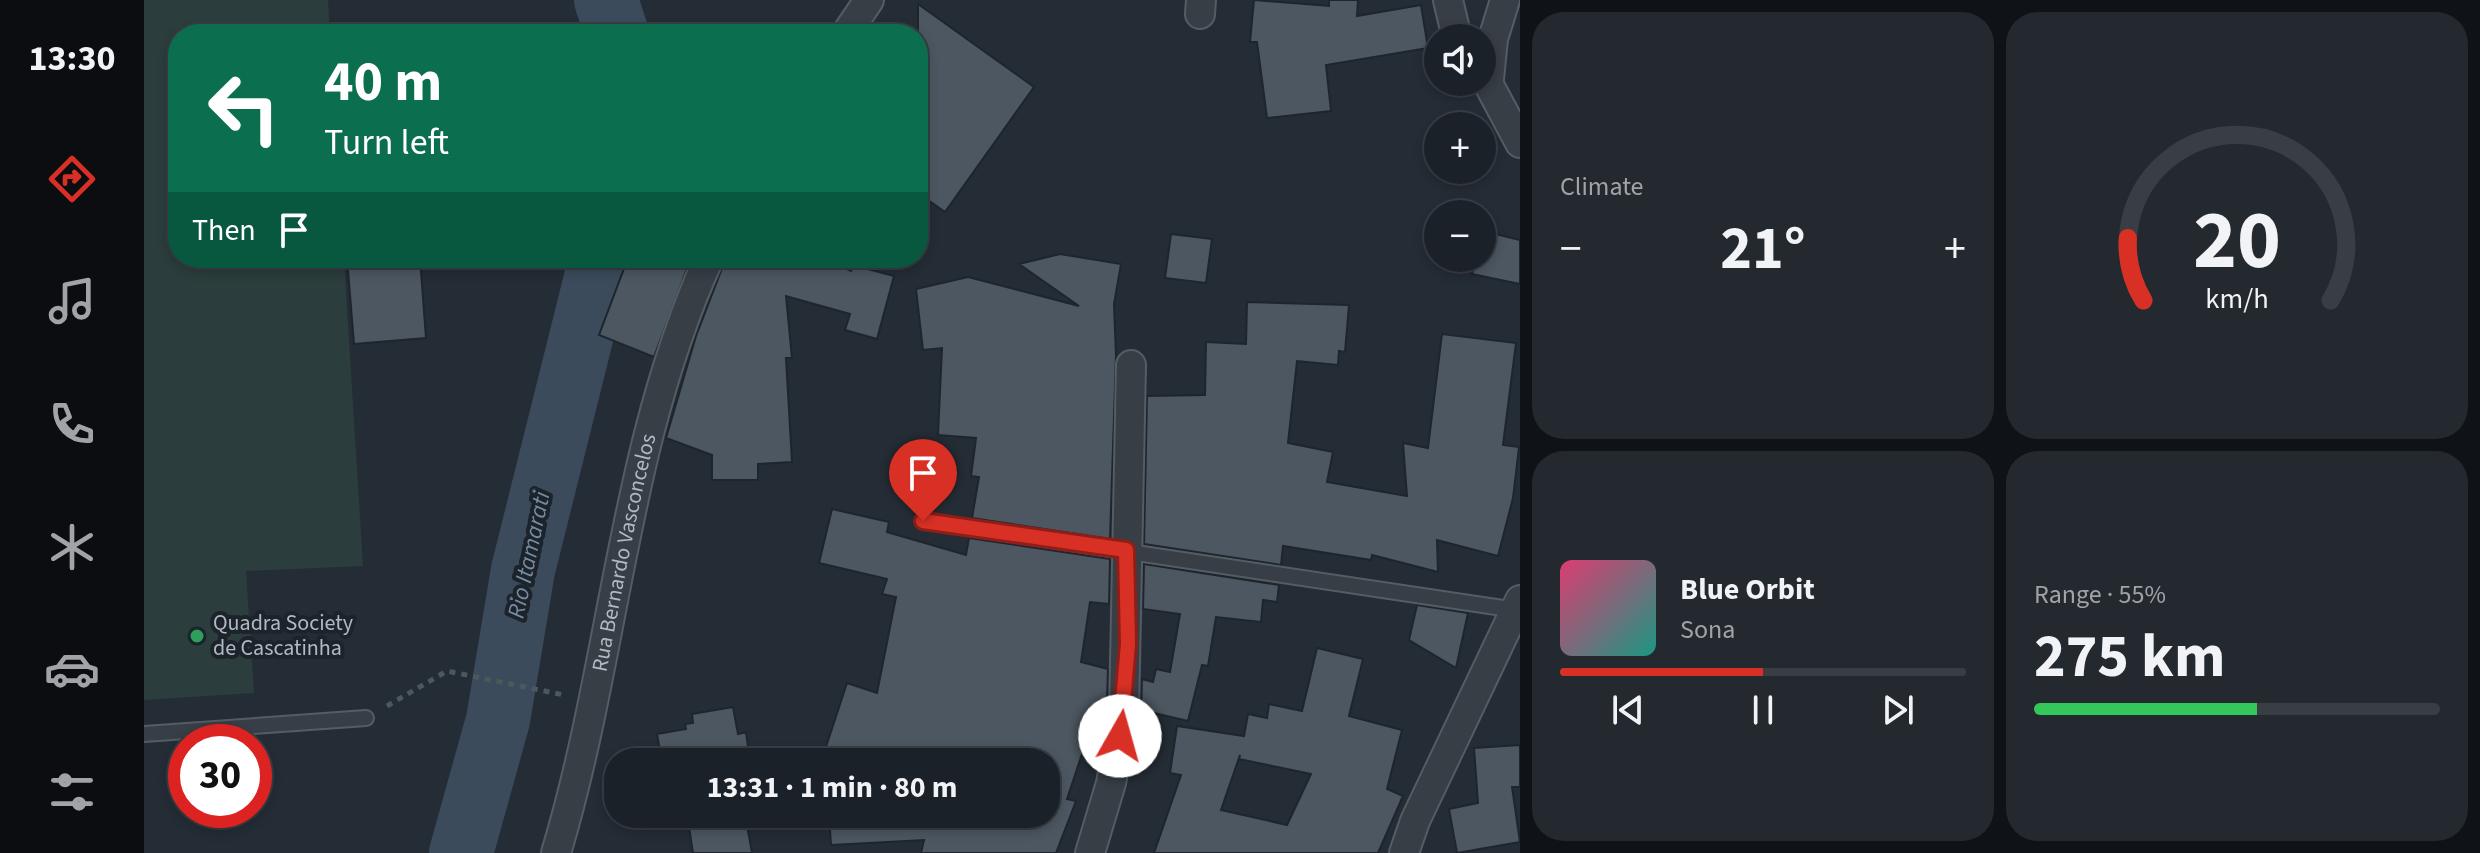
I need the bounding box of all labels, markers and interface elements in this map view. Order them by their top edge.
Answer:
map controls [1424,24,1496,272]
button: sound [1424,24,1496,96]
text: 13:30 [29,33,115,84]
text: 40 m [324,43,442,122]
icon: left [192,56,296,160]
button: + [1424,112,1496,184]
text: Turn left [324,117,449,168]
icon: directions [44,151,100,207]
text: Climate [1560,168,1644,205]
text: 20 [2193,182,2281,300]
button: − [1424,200,1496,272]
text: 21° [1720,207,1806,292]
icon: arrive [272,208,316,252]
text: Then [192,209,256,252]
text: − [1560,218,1582,281]
text: + [1944,218,1966,281]
icon: music [44,273,100,329]
text: km/h [2205,279,2269,319]
icon: phone [44,396,100,452]
street label: Rua Bernardo Vasconcelos [584,430,664,675]
pin [889,439,957,521]
icon: arrive [901,451,945,495]
water label: Rio Itamarati [498,488,560,622]
icon: climate [44,519,100,575]
text: Blue Orbit [1680,568,1815,611]
text: Range · 55% [2034,576,2166,613]
place label: Quadra Society de Cascatinha [213,607,354,664]
text: Sona [1680,611,1735,648]
text: 275 km [2034,615,2225,700]
marker: Quadra Society de Cascatinha [188,627,206,645]
icon: car [44,641,100,697]
icon: previous [1606,688,1650,732]
icon: pause [1741,688,1785,732]
icon: next [1876,688,1920,732]
position arrow [1078,694,1162,778]
speed limit sign: 30 [168,724,272,828]
icon: filters [44,764,100,820]
text: 13:31 · 1 min · 80 m [707,766,957,809]

